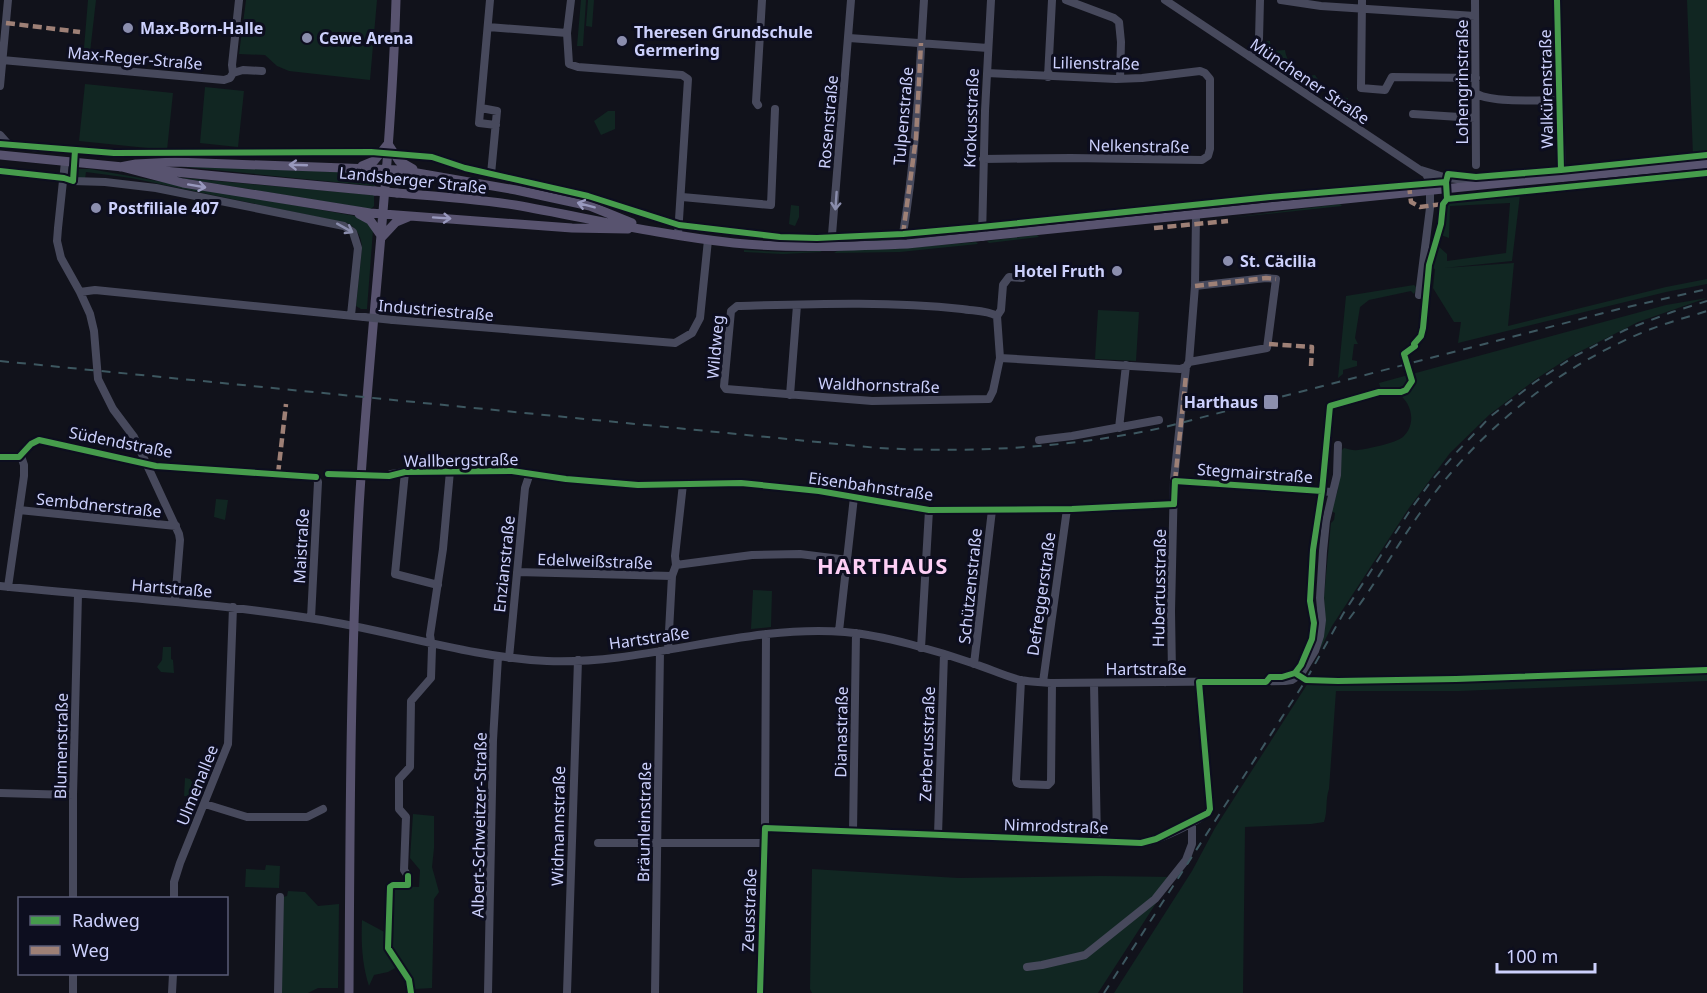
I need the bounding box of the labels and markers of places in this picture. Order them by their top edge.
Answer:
place label: Max-Born-Halle [140,17,263,39]
marker: Max-Born-Halle [121,21,135,35]
place label: Theresen Grundschule Germering [634,21,813,61]
place label: Cewe Arena [319,27,413,49]
marker: Cewe Arena [300,31,314,45]
marker: Theresen Grundschule Germering [615,34,629,48]
place label: Postfiliale 407 [108,197,219,219]
marker: Postfiliale 407 [89,201,103,215]
place label: St. Cäcilia [1240,250,1316,272]
marker: St. Cäcilia [1221,254,1235,268]
place label: Hotel Fruth [1014,260,1105,282]
marker: Hotel Fruth [1110,264,1124,278]
place label: Harthaus [1184,391,1258,413]
marker: Harthaus [1262,393,1280,411]

